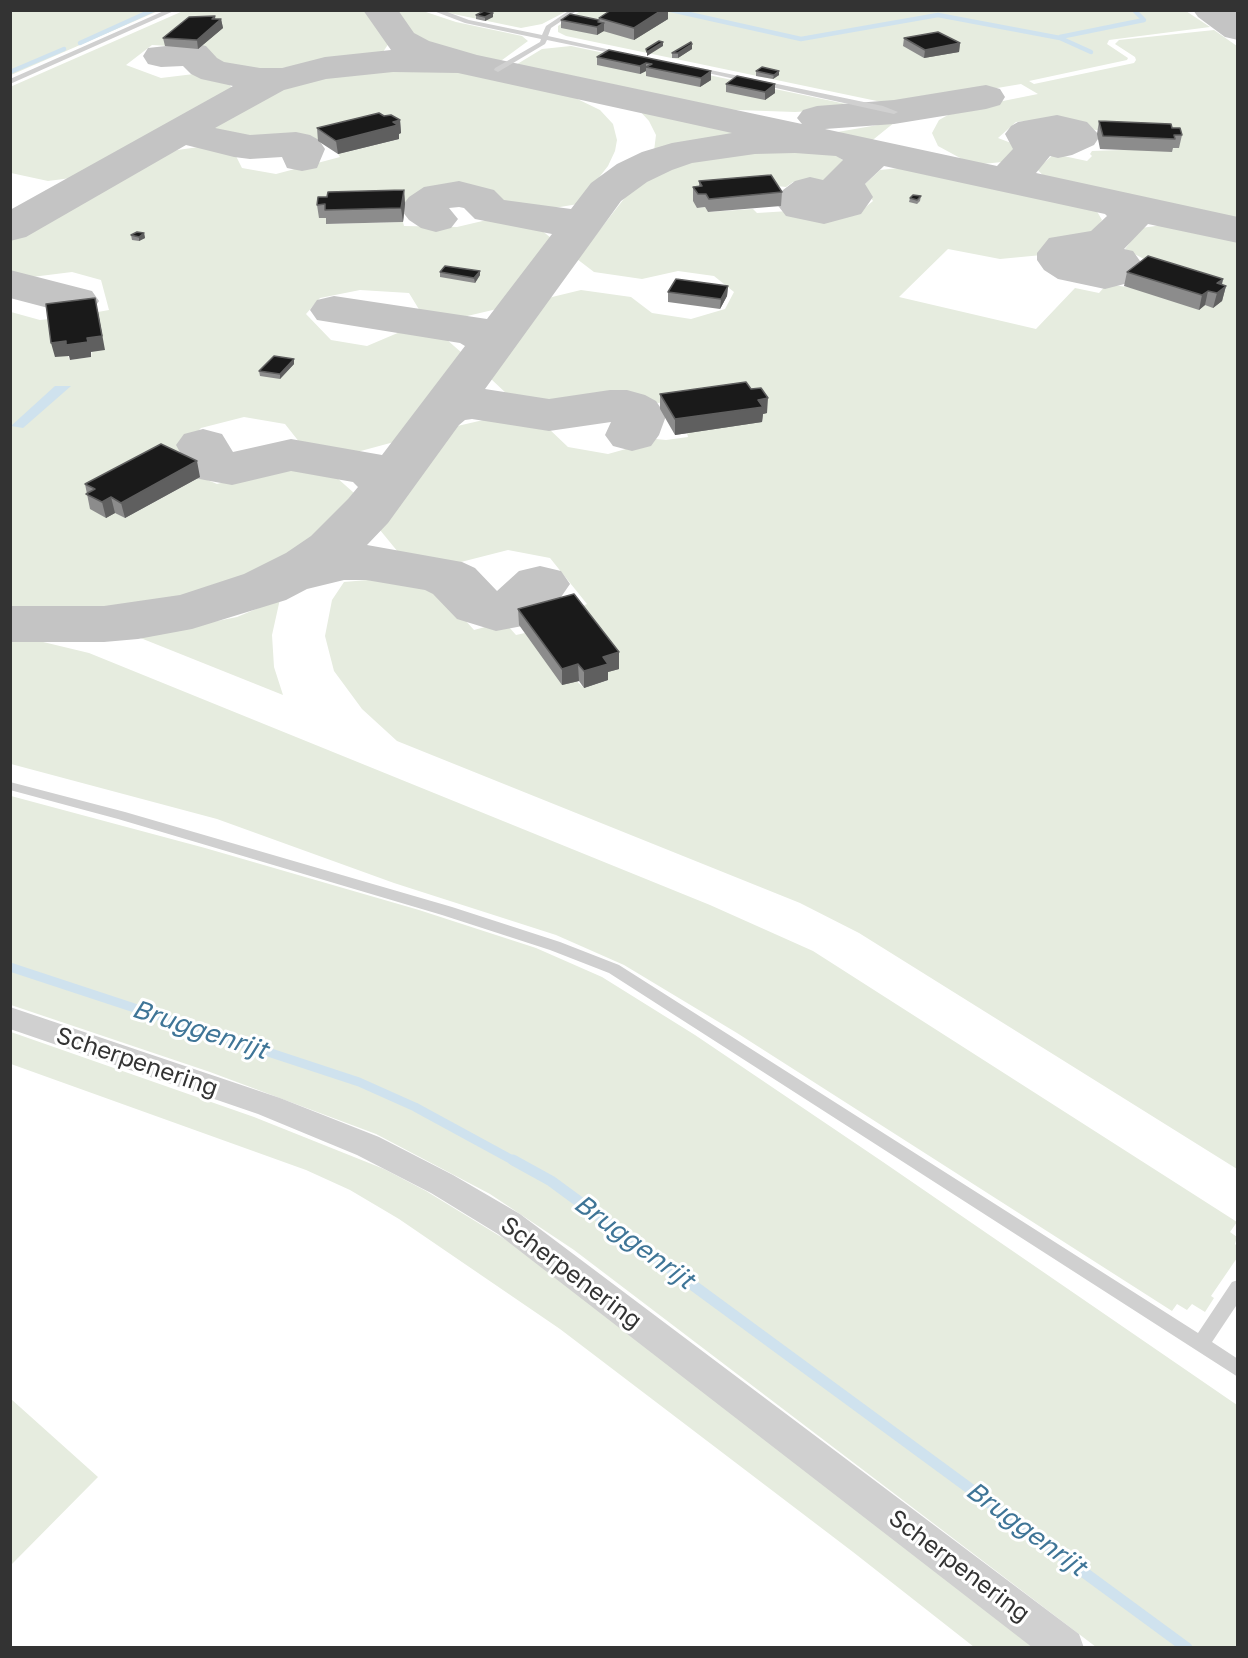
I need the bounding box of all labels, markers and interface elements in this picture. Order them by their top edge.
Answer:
water label: Bruggenrijt [128,993,272,1067]
street label: Scherpenering [52,1021,222,1103]
water label: Bruggenrijt [568,1188,700,1296]
street label: Scherpenering [495,1211,647,1335]
water label: Bruggenrijt [960,1475,1092,1583]
street label: Scherpenering [883,1504,1035,1628]

